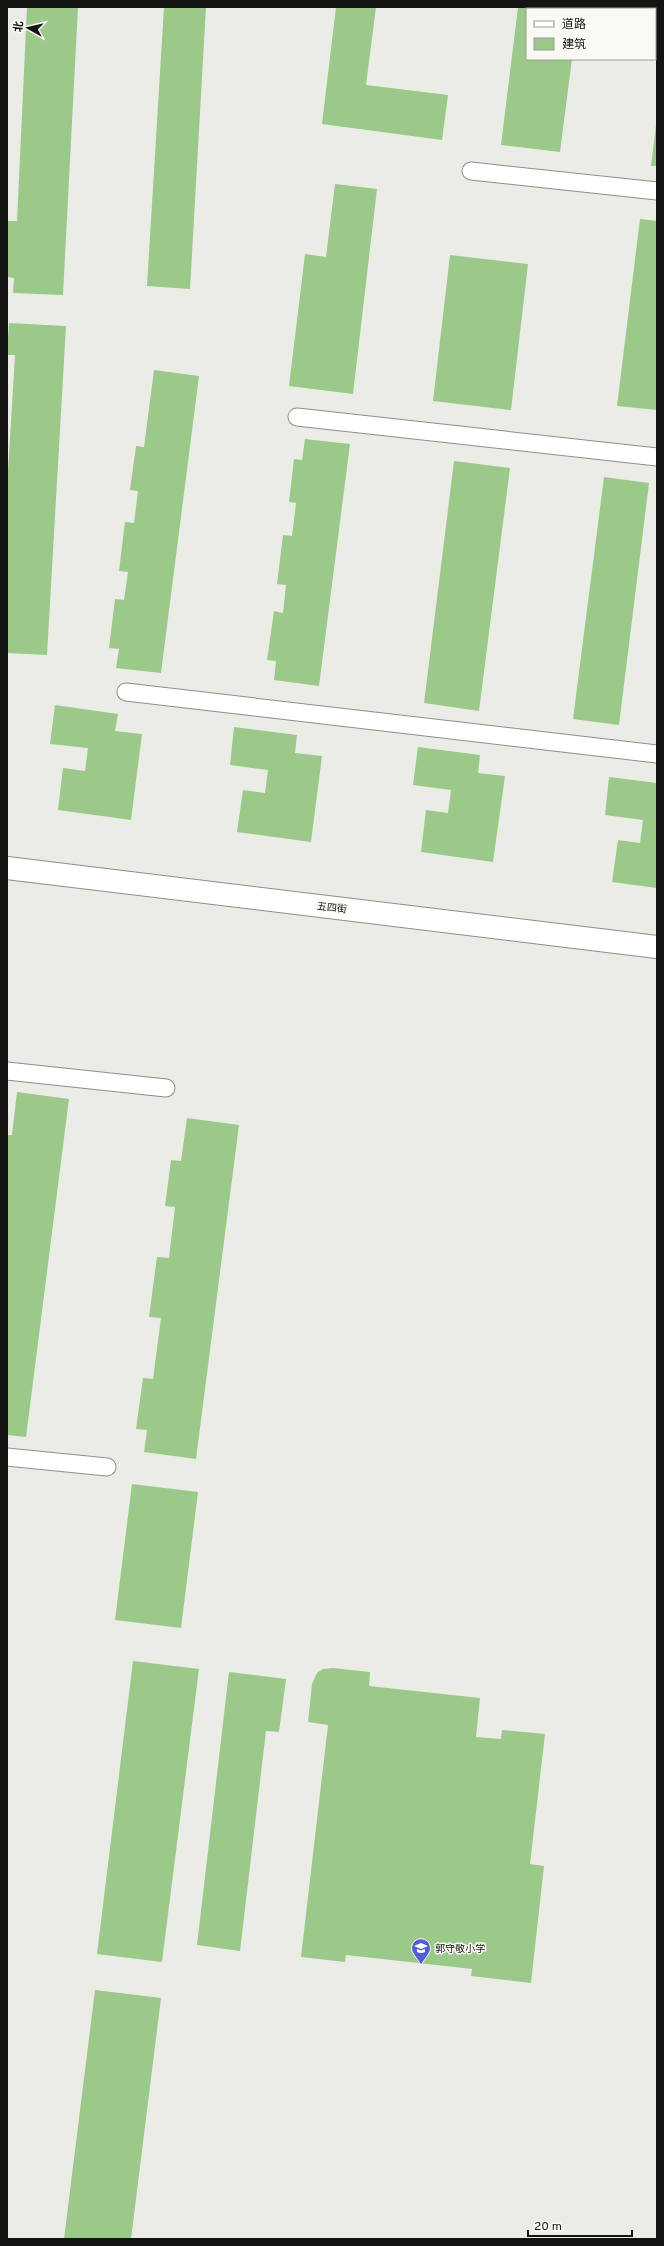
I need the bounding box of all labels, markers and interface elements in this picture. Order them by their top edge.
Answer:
north arrow [8,8,48,48]
legend [526,8,656,60]
text: 道路 [562,17,586,33]
text: 北 [11,20,27,33]
text: 建筑 [562,37,586,53]
street label: 五四街 [316,900,347,917]
school or university icon: 郭守敬小学 [410,1937,432,1965]
place label: 郭守敬小学 [435,1943,485,1956]
scale bar [528,2212,632,2238]
text: 20 m [534,2219,562,2235]

